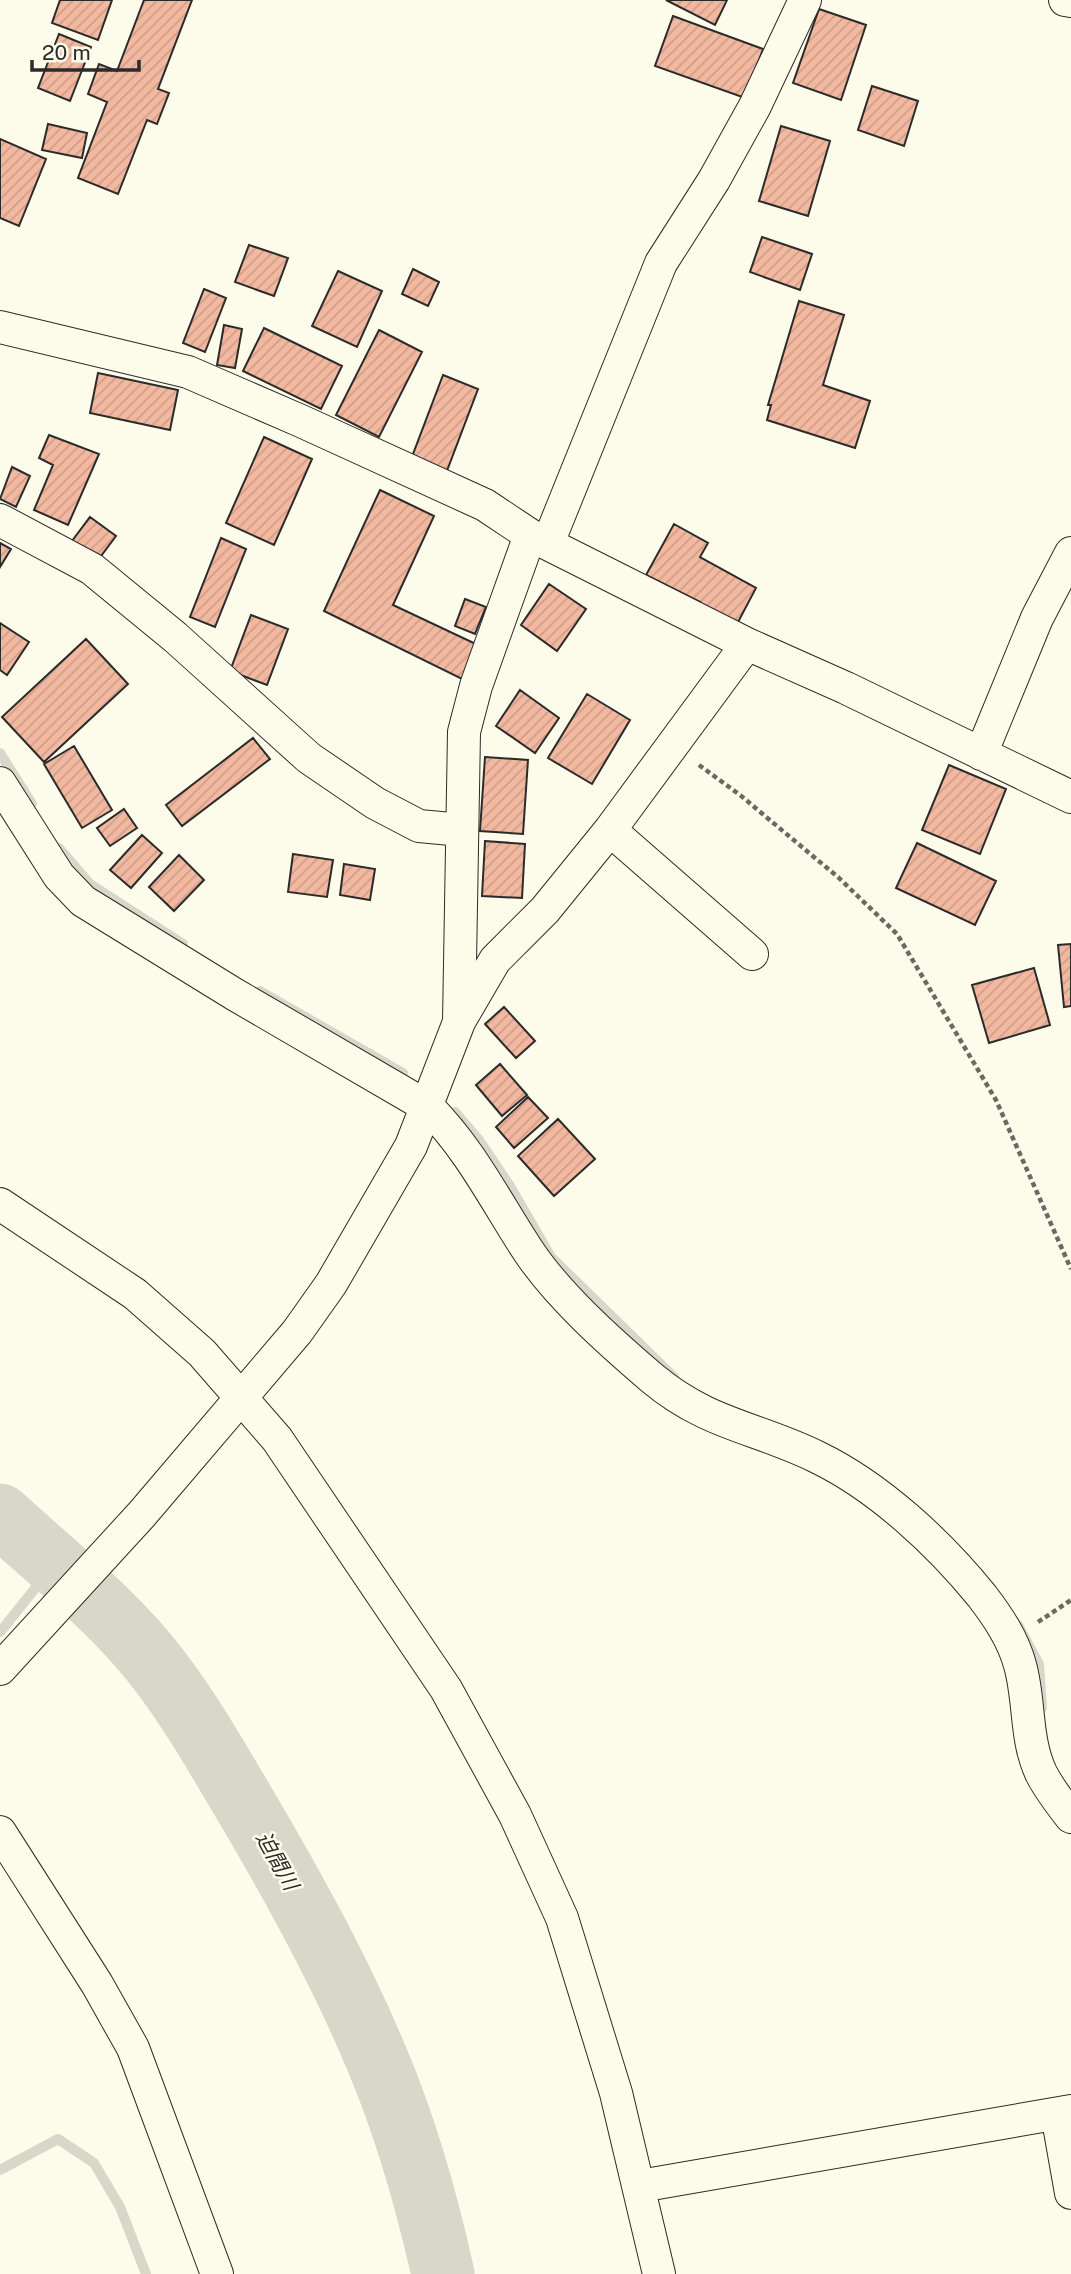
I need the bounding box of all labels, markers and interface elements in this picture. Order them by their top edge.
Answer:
scale bar [32,28,138,72]
text: 20 m [42,40,91,65]
water label: 迫間川 [251,1827,305,1896]

